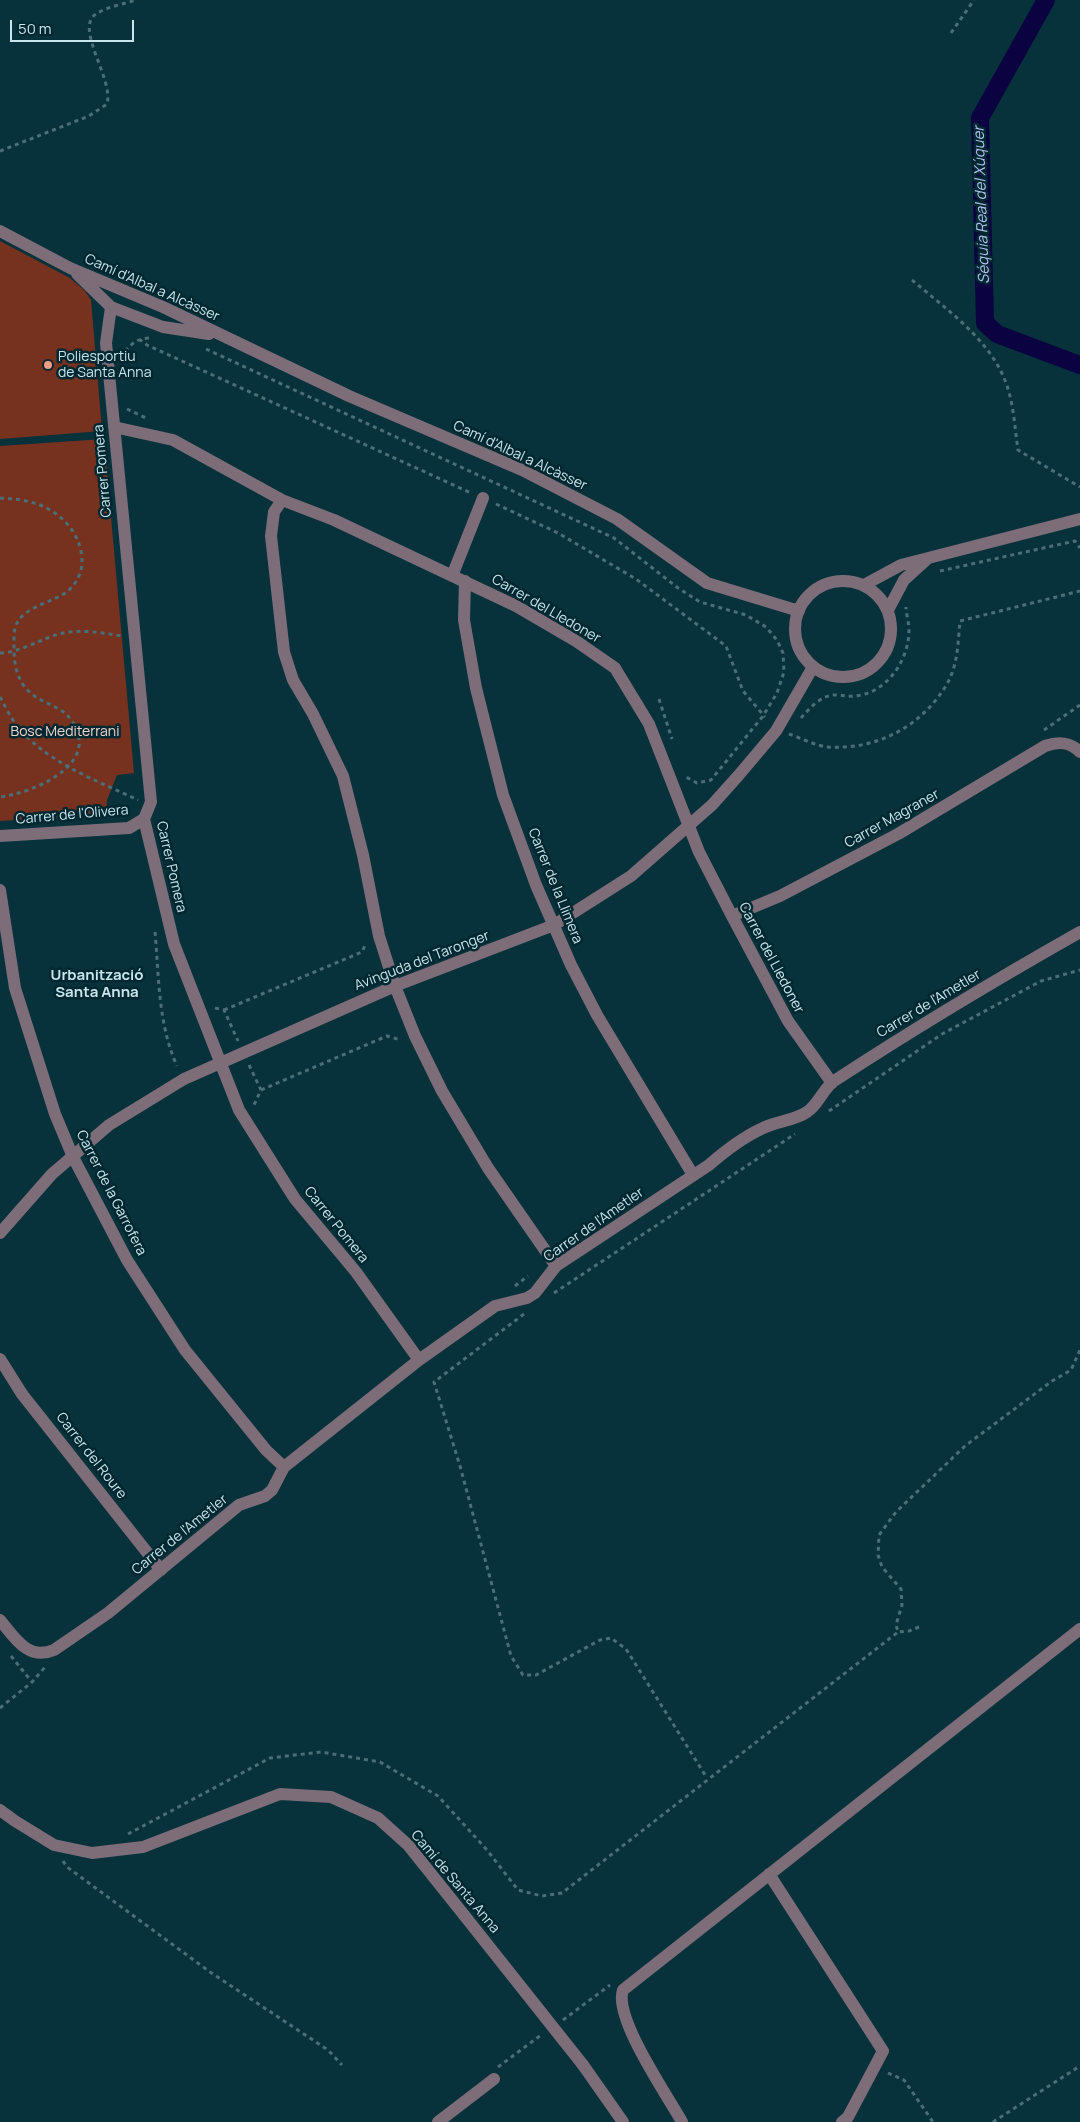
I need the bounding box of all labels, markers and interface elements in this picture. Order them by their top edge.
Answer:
scale bar [12,10,136,42]
text: 50 m [18,18,52,39]
water label: Séquia Real del Xúquer [970,126,994,284]
street label: Camí d'Albal a Alcàsser [82,251,222,325]
place label: Poliesportiu de Santa Anna [58,349,151,382]
marker: Poliesportiu de Santa Anna [42,359,54,371]
street label: Camí d'Albal a Alcàsser [450,418,590,494]
street label: Carrer Pomera [91,424,115,518]
street label: Carrer del Lledoner [489,571,603,647]
park label: Bosc Mediterrani [11,724,119,740]
street label: Carrer Magraner [842,786,942,852]
street label: Carrer de l'Olivera [15,802,129,828]
street label: Carrer Pomera [152,820,190,914]
street label: Carrer de la Llimera [524,826,586,946]
street label: Carrer del Lledoner [735,900,807,1016]
street label: Avinguda del Taronger [352,927,492,995]
street label: Carrer de l'Ametler [874,966,984,1042]
district label: Urbanització Santa Anna [51,967,143,1002]
street label: Carrer de la Garrofera [72,1128,150,1258]
street label: Carrer Pomera [300,1184,372,1266]
street label: Carrer de l'Ametler [541,1184,647,1266]
street label: Carrer del Roure [52,1410,130,1502]
street label: Carrer de l'Ametler [129,1491,231,1579]
street label: Camí de Santa Anna [407,1827,503,1937]

